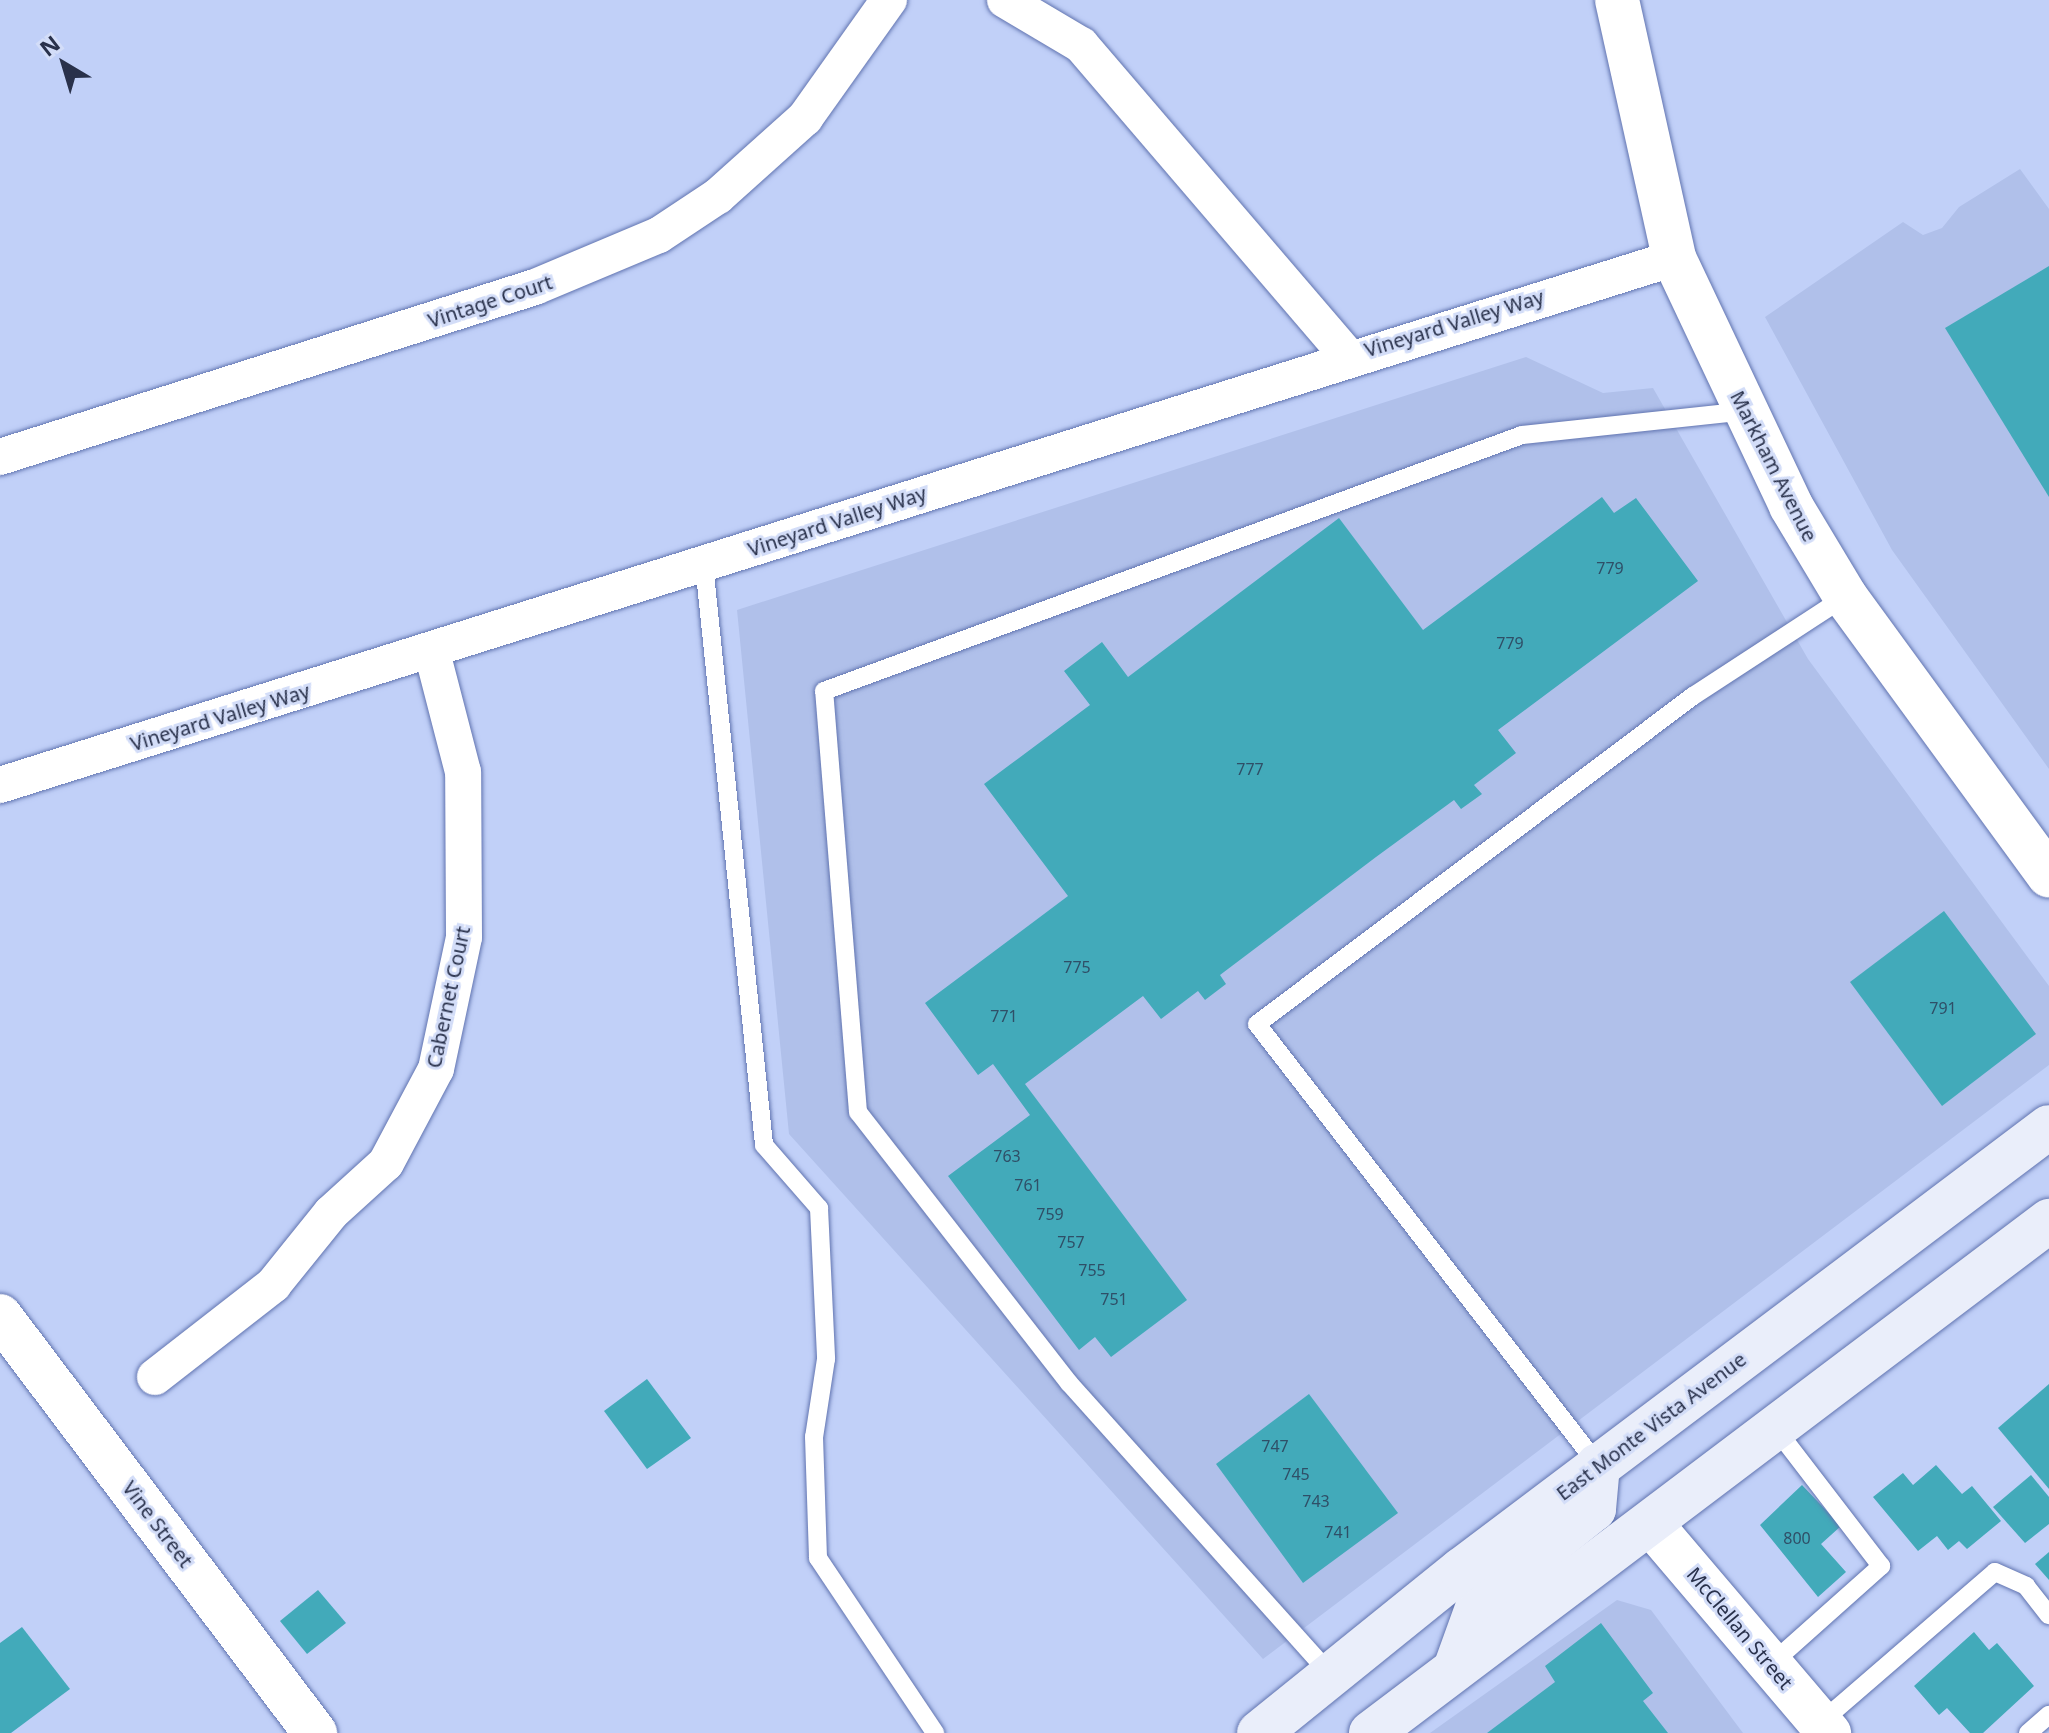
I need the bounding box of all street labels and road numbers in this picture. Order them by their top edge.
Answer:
street label: Vintage Court [425,270,555,332]
street label: Vineyard Valley Way [1361,284,1547,362]
street label: Markham Avenue [1726,387,1822,545]
street label: Vineyard Valley Way [745,481,929,561]
street label: Vineyard Valley Way [127,678,313,756]
street label: Cabernet Court [421,924,475,1070]
street label: East Monte Vista Avenue [1551,1347,1751,1505]
street label: Vine Street [118,1476,198,1572]
street label: McClellan Street [1682,1562,1798,1694]

